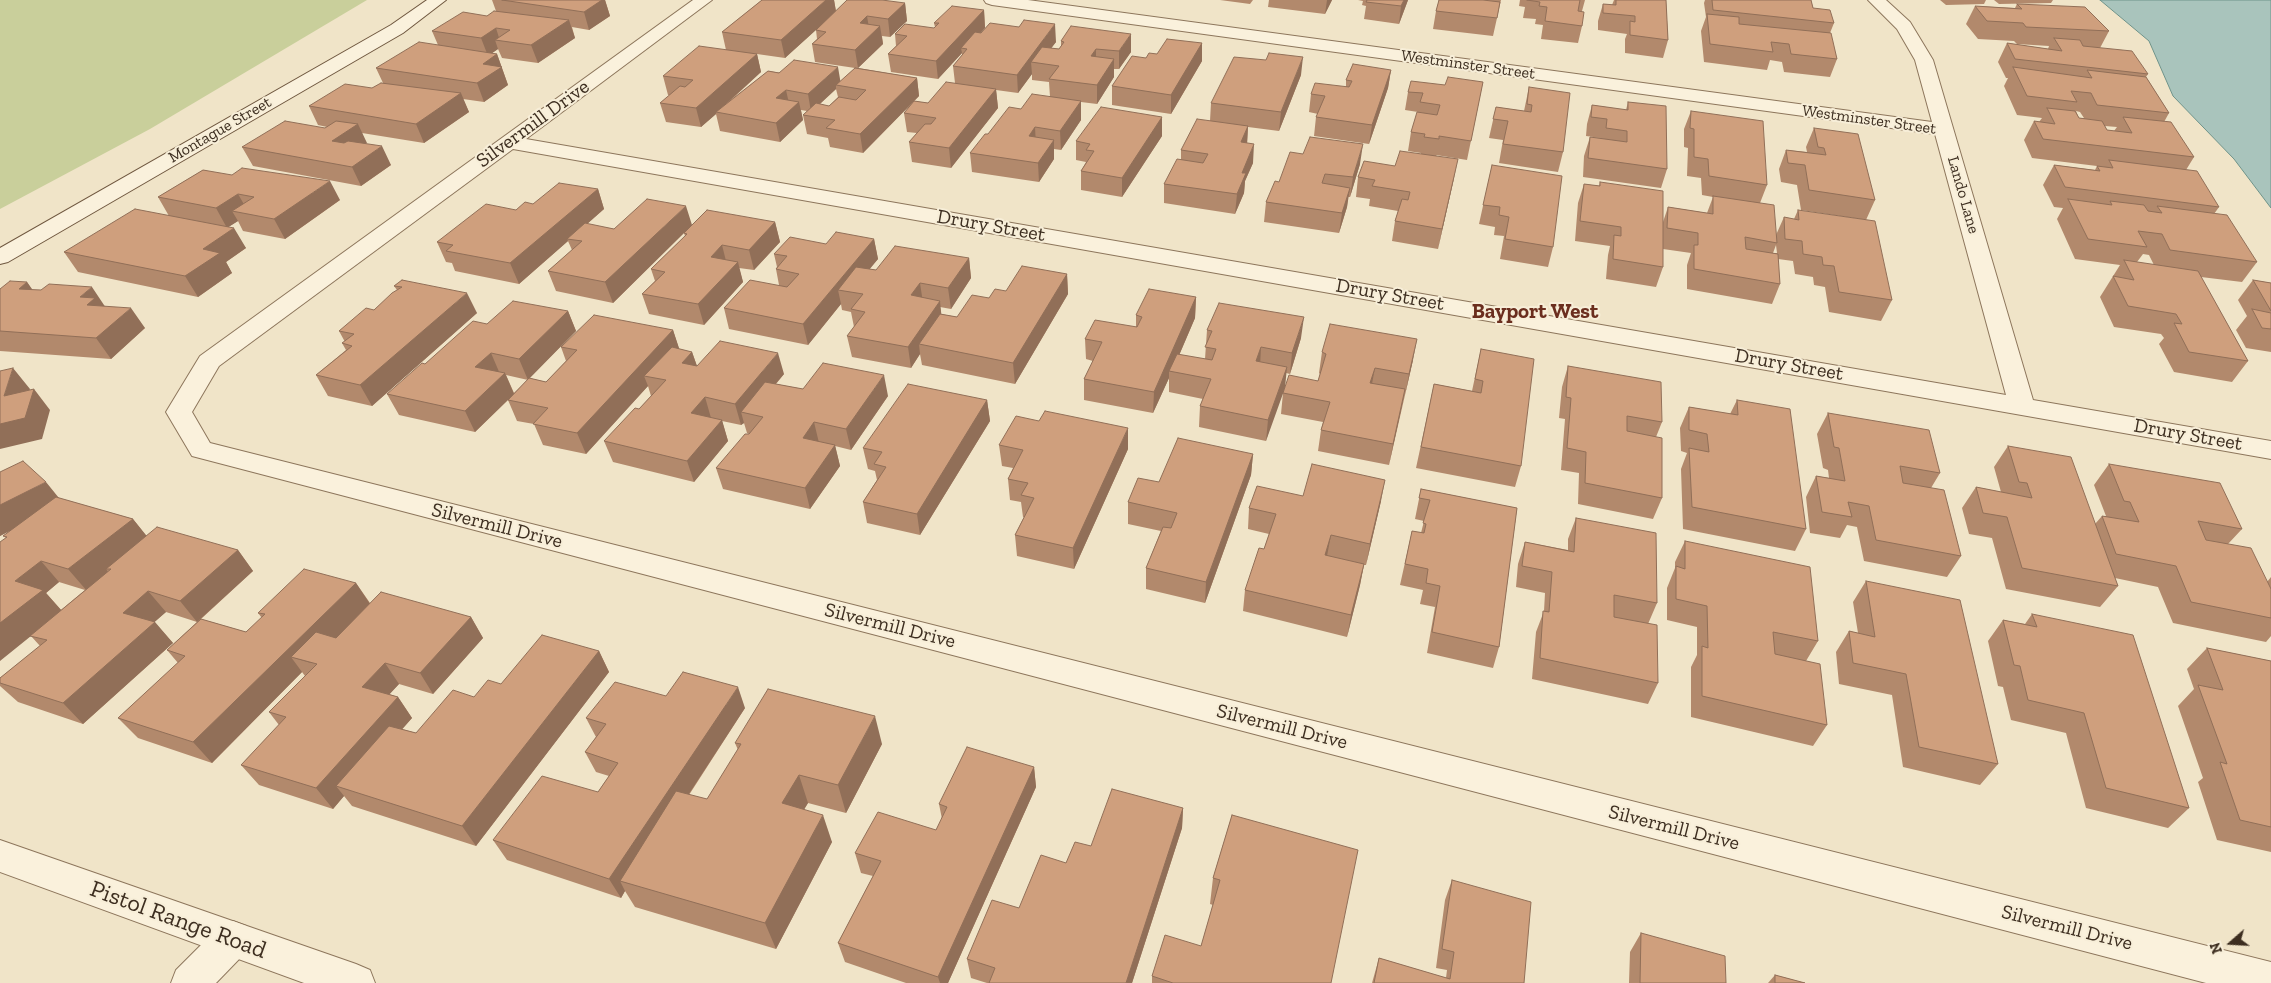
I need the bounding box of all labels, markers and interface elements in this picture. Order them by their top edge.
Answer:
street label: Westminster Street [1400,46,1536,84]
street label: Silvermill Drive [472,75,594,173]
street label: Montague Street [165,93,275,167]
street label: Westminster Street [1801,101,1937,139]
street label: Lando Lane [1943,154,1983,236]
street label: Drury Street [935,205,1047,247]
street label: Drury Street [1334,274,1446,316]
district label: Bayport West [1472,299,1598,325]
street label: Drury Street [1733,344,1845,386]
street label: Drury Street [2132,414,2244,456]
street label: Silvermill Drive [429,498,565,554]
street label: Silvermill Drive [822,598,958,654]
street label: Silvermill Drive [1214,699,1350,755]
street label: Silvermill Drive [1606,800,1742,856]
street label: Pistol Range Road [86,875,270,965]
street label: Silvermill Drive [1999,900,2135,956]
north arrow [2206,918,2256,968]
text: N [2207,940,2226,956]

